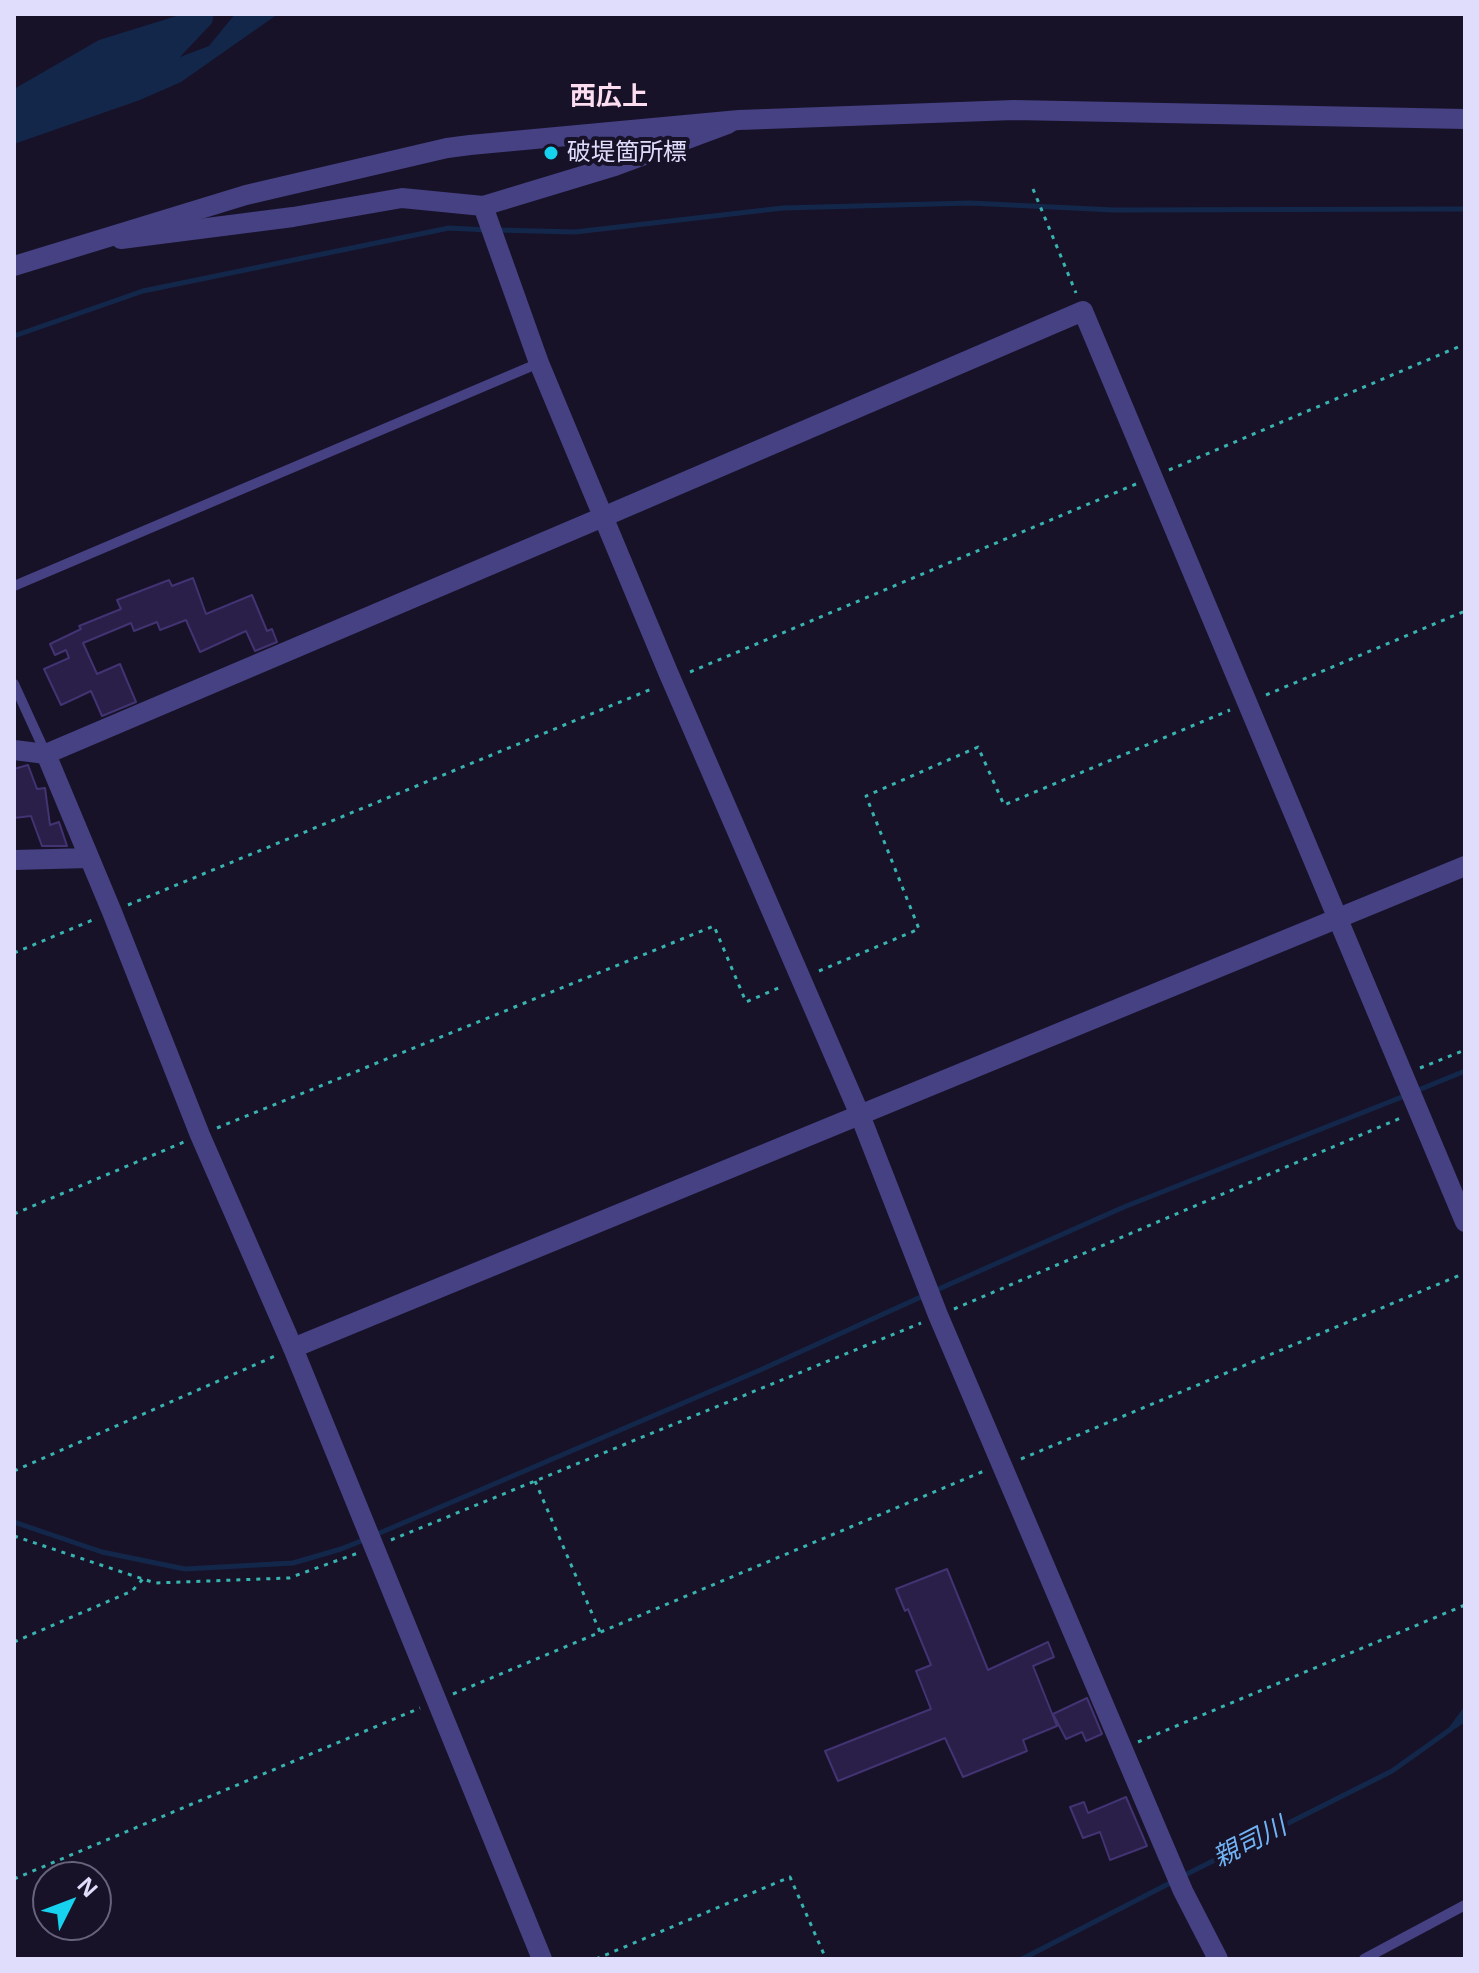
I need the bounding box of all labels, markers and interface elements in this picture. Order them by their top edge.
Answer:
district label: 西広上 [570,82,648,114]
place label: 破堤箇所標 [567,139,687,167]
marker: 破堤箇所標 [542,144,560,162]
water label: 親司川 [1208,1811,1292,1875]
north arrow [32,1861,112,1941]
text: N [71,1870,105,1903]

